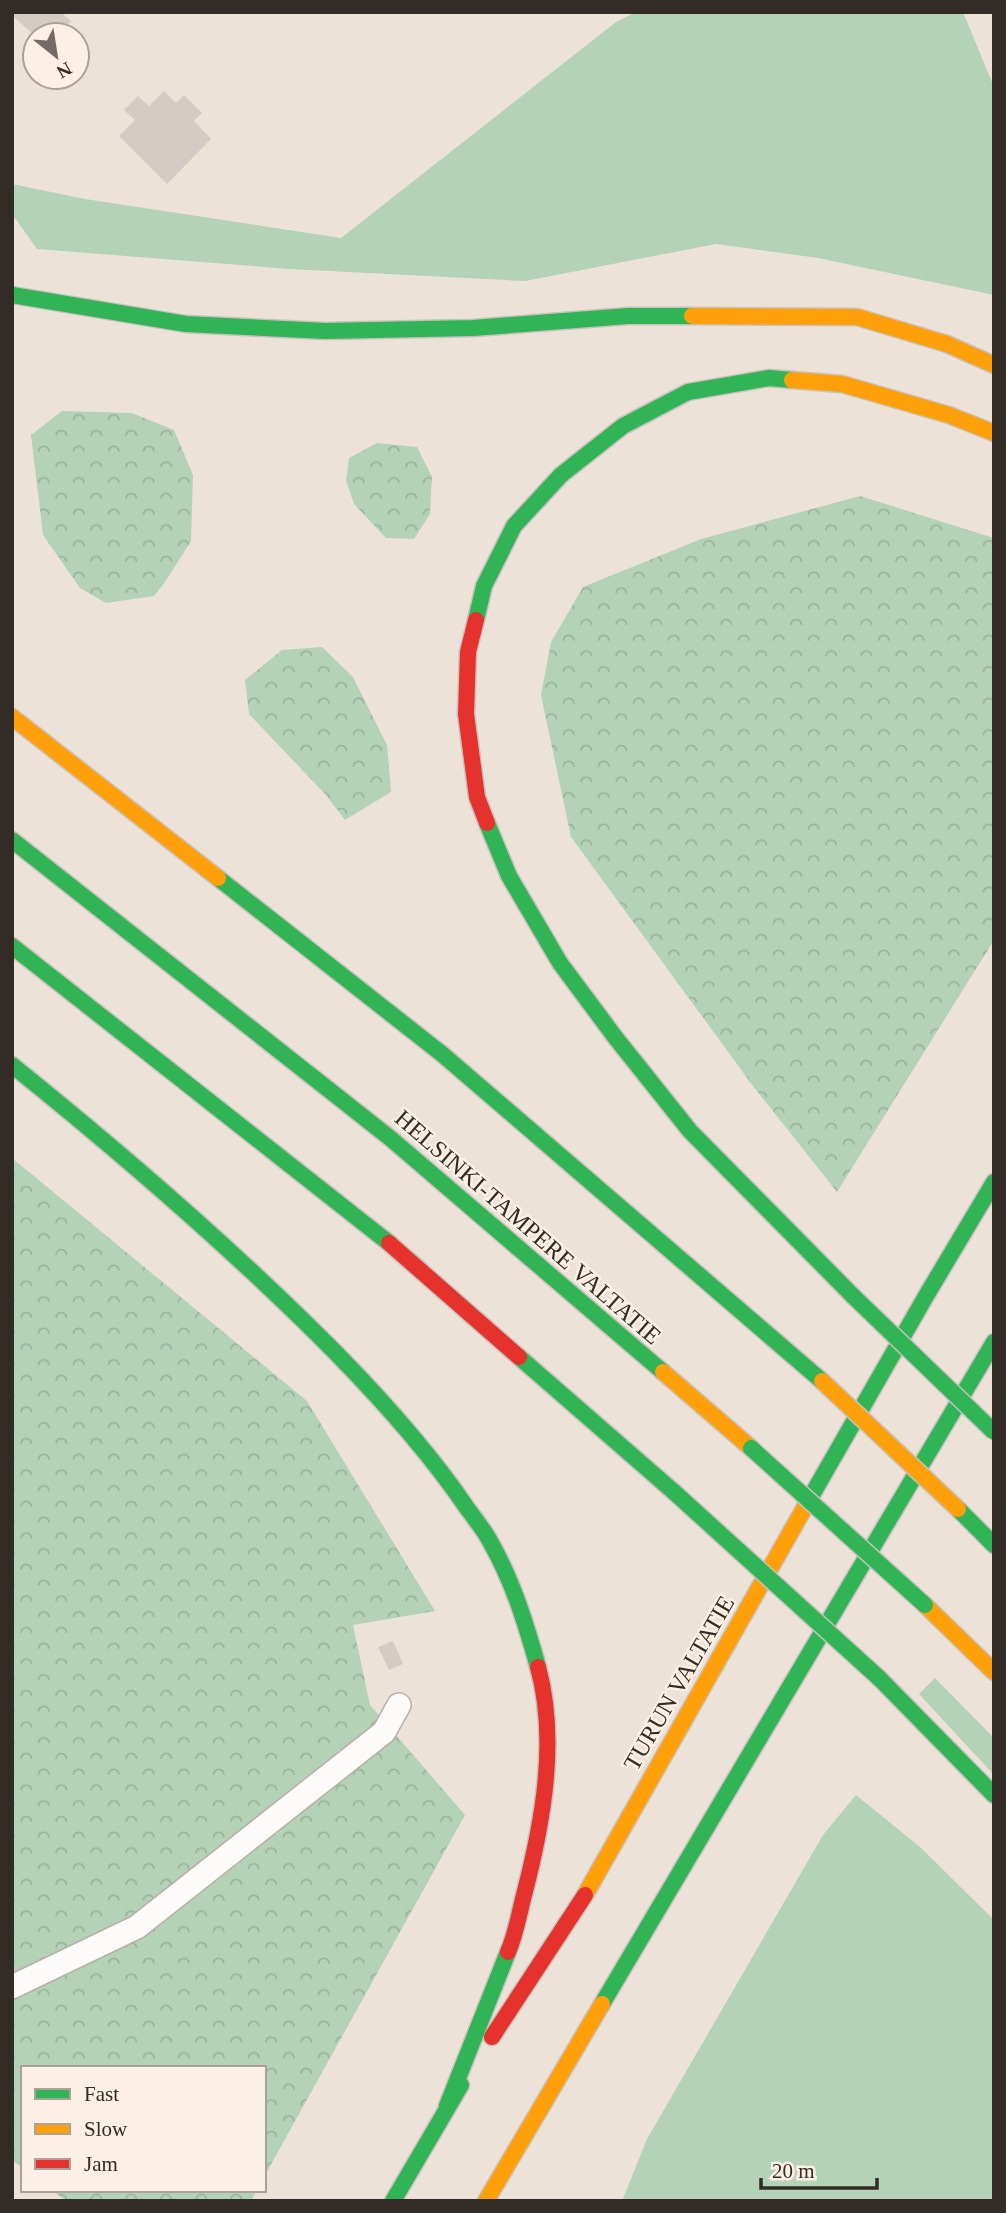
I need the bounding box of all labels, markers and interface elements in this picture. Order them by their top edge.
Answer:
north arrow [21,21,91,91]
text: N [53,58,75,83]
street label: HELSINKI-TAMPERE VALTATIE [390,1105,666,1349]
street label: TURUN VALTATIE [618,1591,740,1775]
legend [21,2066,266,2192]
text: Fast [84,2082,119,2106]
text: Slow [84,2117,128,2141]
scale bar [761,2146,876,2190]
text: Jam [84,2152,118,2176]
text: 20 m [772,2159,815,2183]

